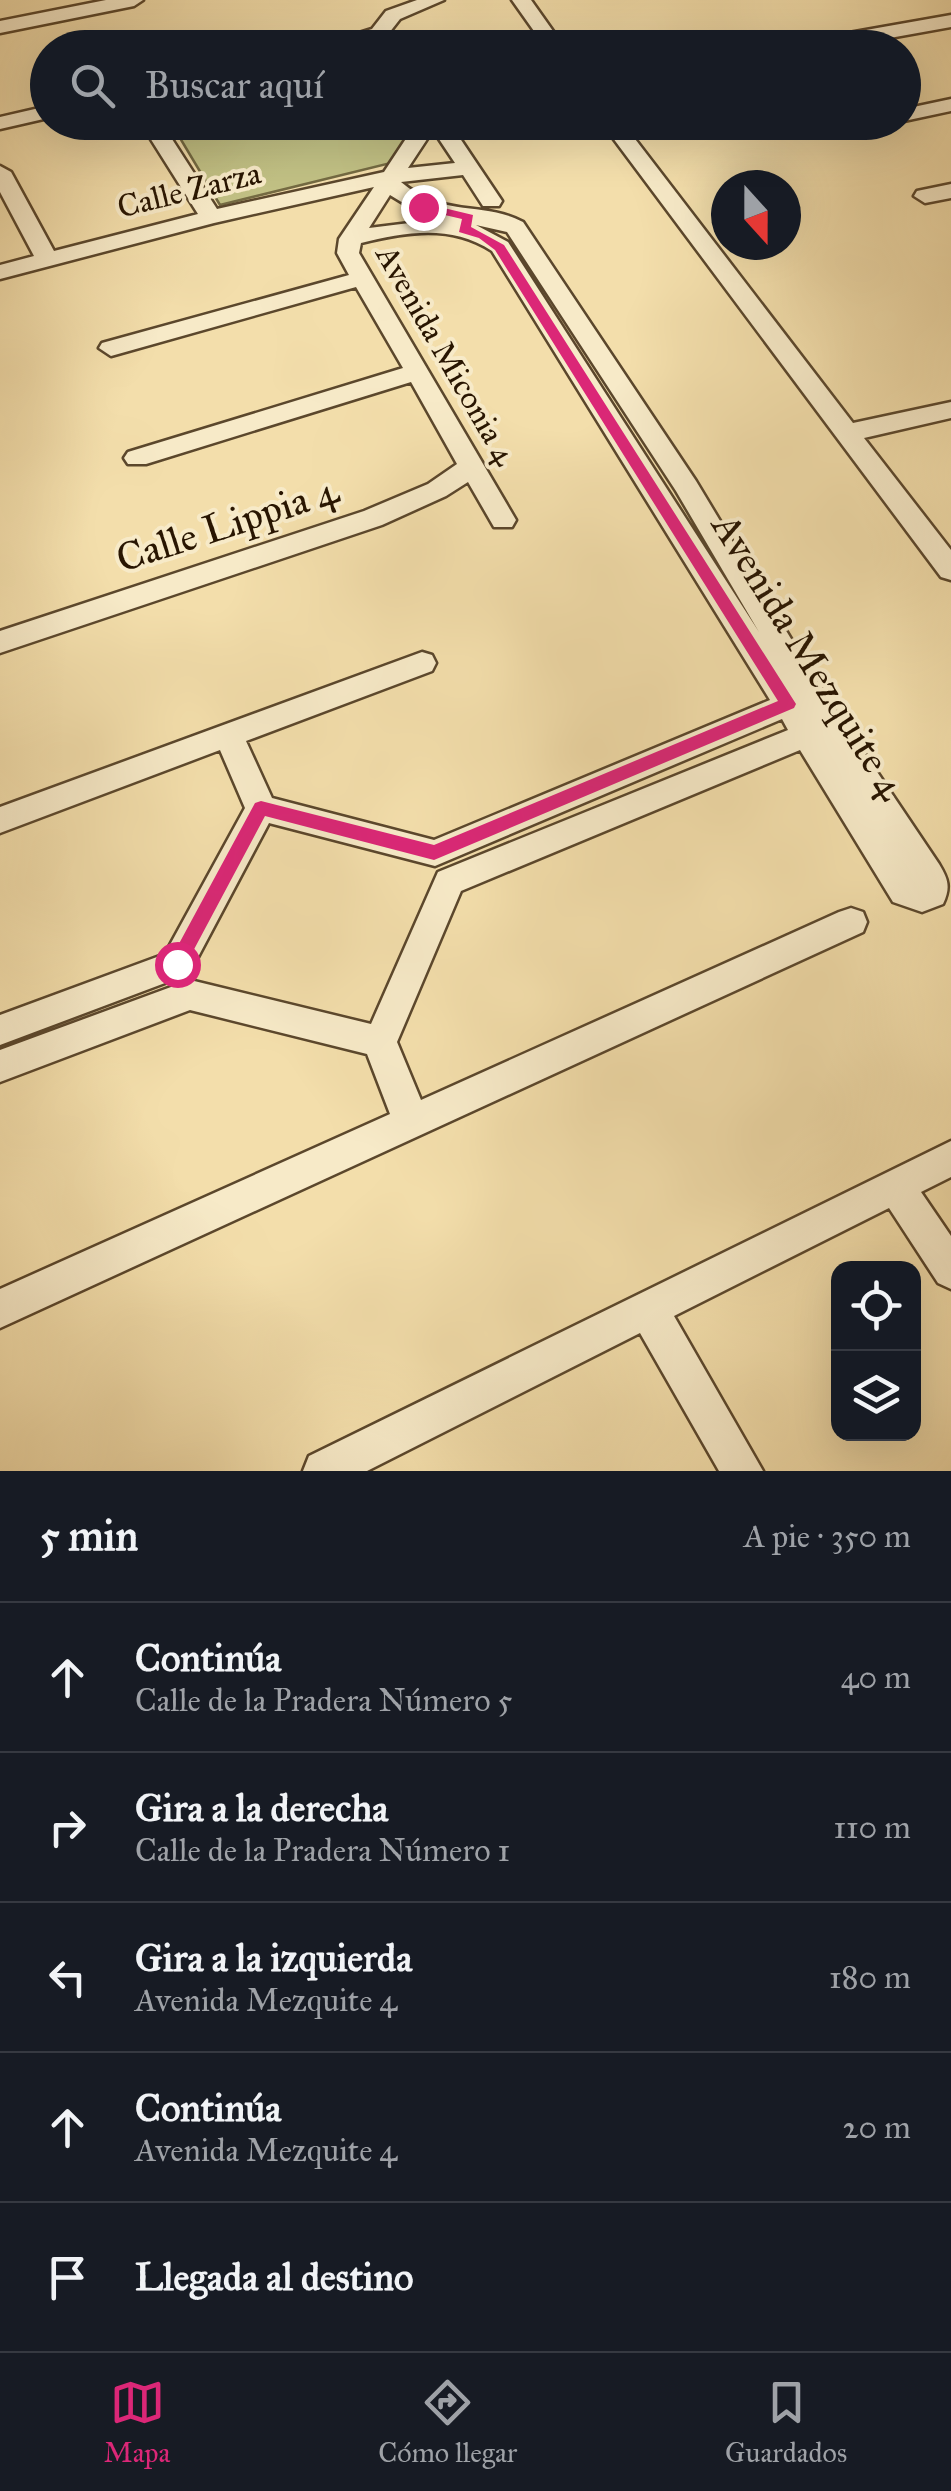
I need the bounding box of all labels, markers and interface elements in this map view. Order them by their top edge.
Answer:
search box [30,30,921,140]
icon: search [65,58,120,113]
text: Buscar aquí [145,62,324,108]
street label: Calle Zarza [113,153,265,227]
north arrow [711,170,801,260]
route end [401,185,447,231]
street label: Avenida Miconia 4 [366,237,525,473]
street label: Calle Lippia 4 [110,465,346,583]
street label: Avenida Mezquite 4 [700,502,918,809]
route start [155,942,201,988]
map controls [831,1261,921,1441]
button: locate [831,1261,921,1351]
button: layers [831,1351,921,1441]
text: 5 min [40,1510,138,1562]
text: A pie · 350 m [744,1517,911,1556]
text: Continúa [135,1635,281,1681]
icon: ahead [40,1650,95,1705]
text: 40 m [841,1658,911,1697]
text: Calle de la Pradera Número 5 [135,1681,512,1720]
text: Gira a la derecha [135,1785,388,1831]
icon: right [40,1800,95,1855]
text: 110 m [833,1808,911,1847]
text: Calle de la Pradera Número 1 [135,1831,510,1870]
text: Gira a la izquierda [135,1935,412,1981]
icon: left [40,1950,95,2005]
text: 180 m [829,1958,911,1997]
text: Avenida Mezquite 4 [135,1981,397,2020]
text: Continúa [135,2085,281,2131]
icon: ahead [40,2100,95,2155]
text: 20 m [843,2108,911,2147]
text: Avenida Mezquite 4 [135,2131,397,2170]
icon: arrive [40,2250,95,2305]
text: Llegada al destino [135,2254,414,2300]
tab: Mapa [104,2375,170,2470]
tab: Cómo llegar [378,2375,517,2470]
tab: Guardados [725,2375,847,2470]

